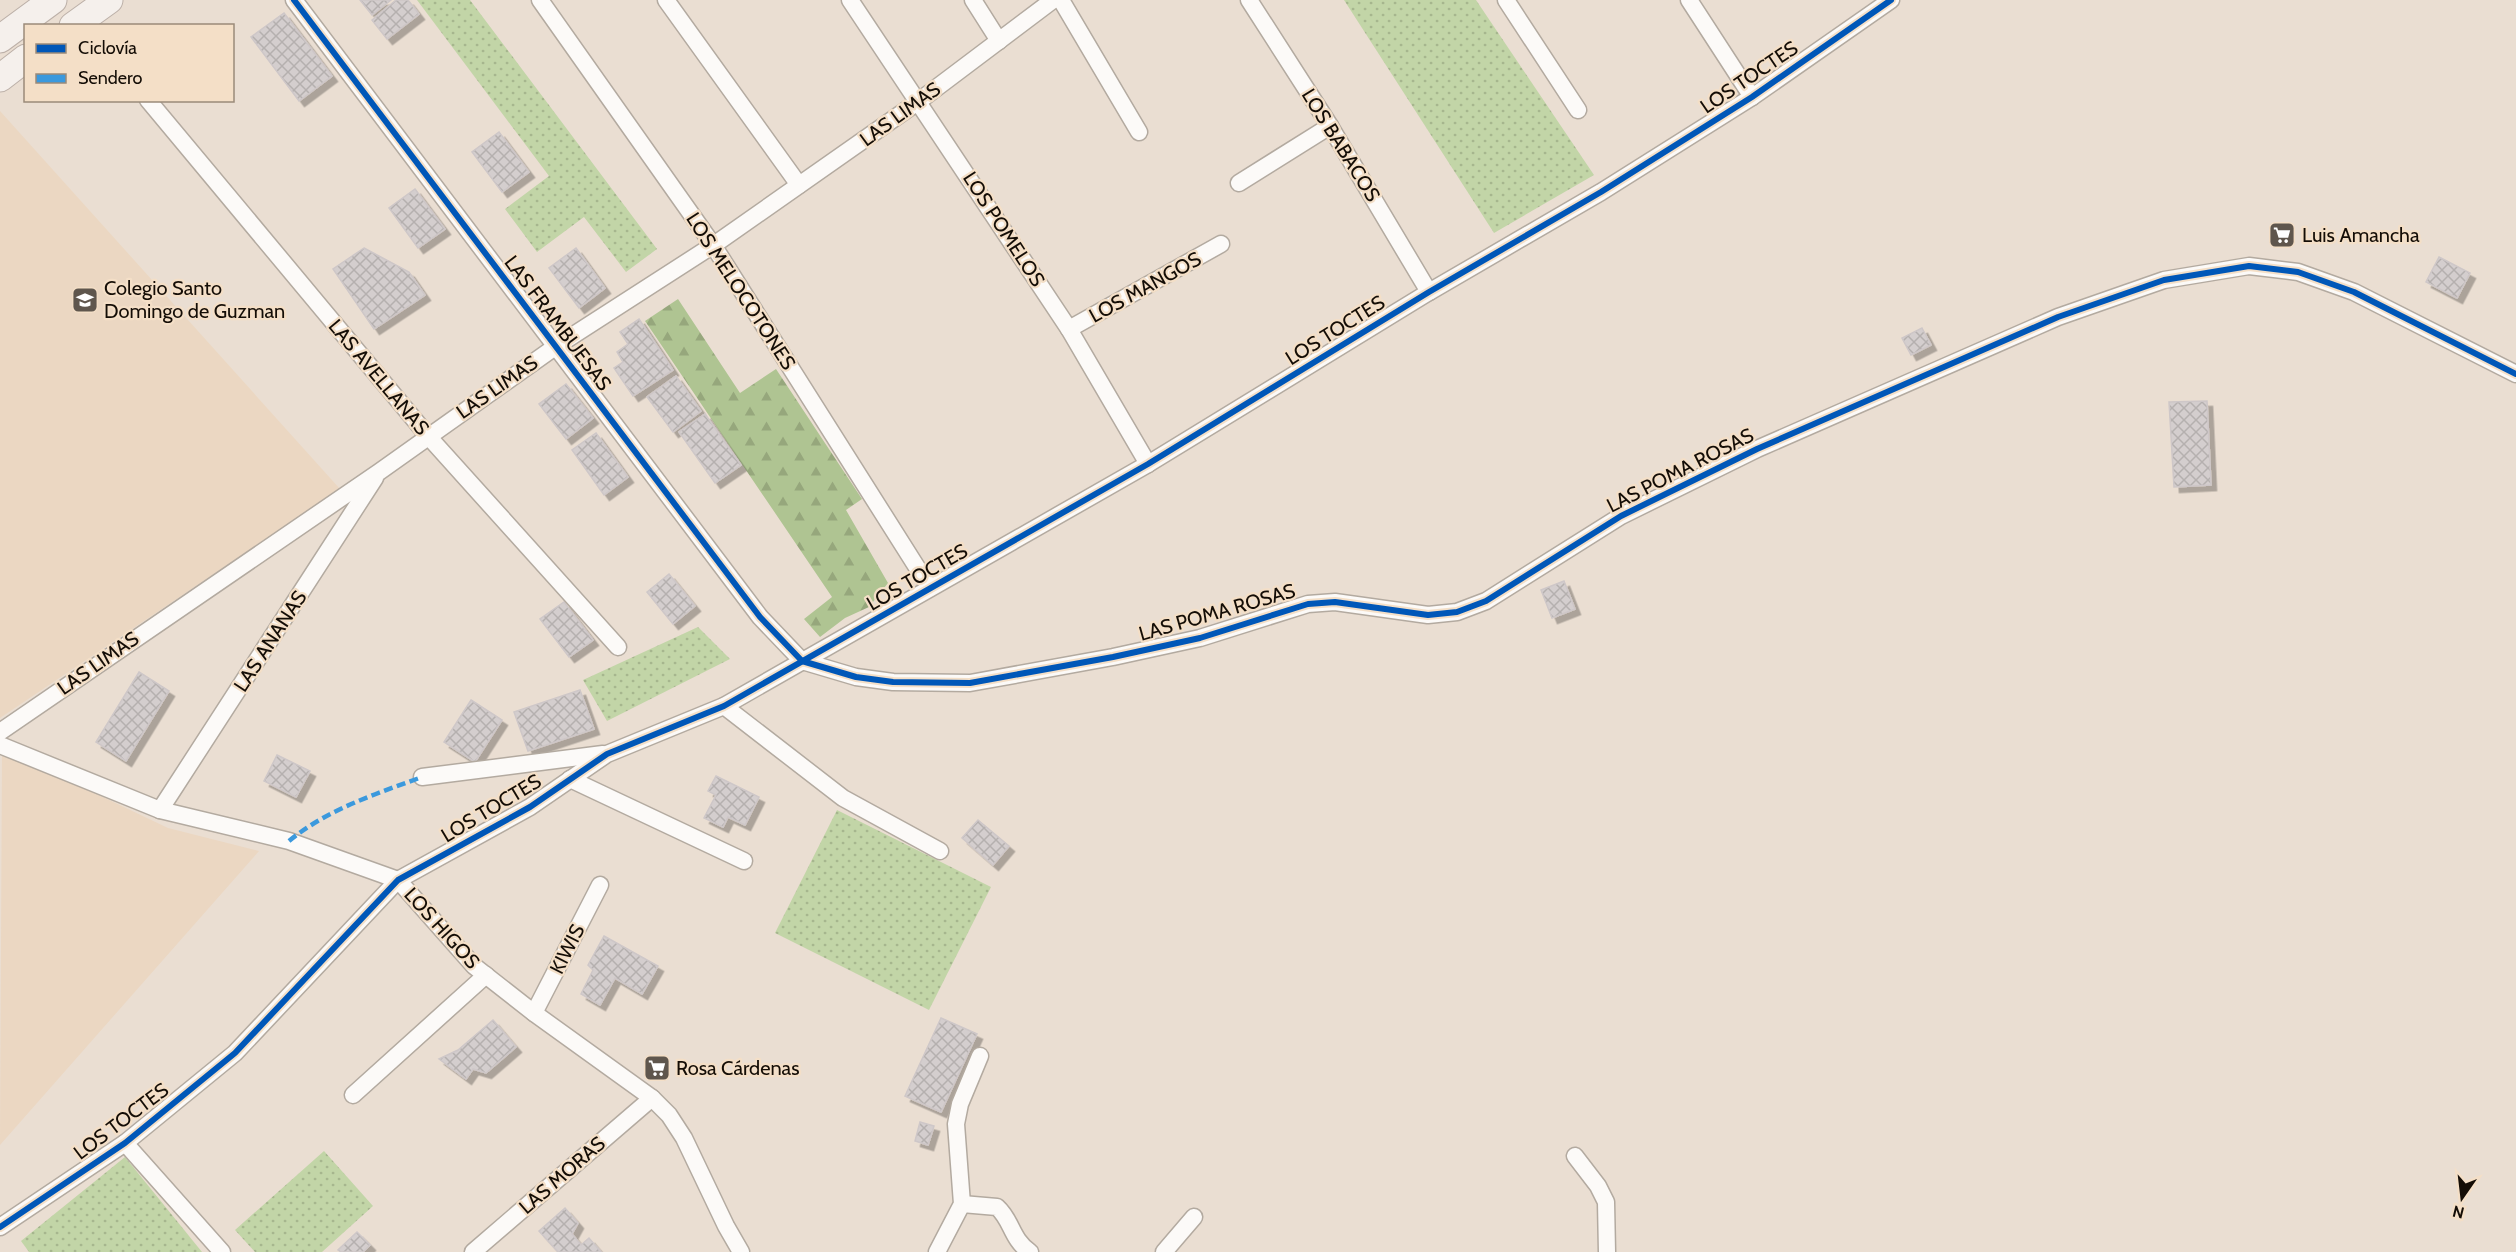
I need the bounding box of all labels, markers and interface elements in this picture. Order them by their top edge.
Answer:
legend [24,24,234,102]
street label: LOS TOCTES [1696,35,1803,118]
text: Ciclovía [78,37,137,59]
text: Sendero [78,67,142,89]
street label: LAS LIMAS [855,77,945,151]
street label: LOS BABACOS [1297,84,1385,206]
street label: LOS POMELOS [958,167,1050,291]
street label: LOS MELOCOTONES [681,208,801,374]
supermarket icon: Luis Amancha [2267,220,2297,250]
place label: Luis Amancha [2302,223,2420,247]
street label: LOS MANGOS [1085,246,1205,328]
street label: LAS FRAMBUESAS [499,251,617,395]
place label: Colegio Santo Domingo de Guzman [104,276,285,323]
school or university icon: Colegio Santo Domingo de Guzman [70,285,100,315]
street label: LOS TOCTES [1281,290,1389,370]
street label: LAS AVELLANAS [324,314,435,440]
street label: LAS LIMAS [452,350,543,424]
street label: LAS POMA ROSAS [1603,423,1758,517]
street label: LOS TOCTES [862,538,972,616]
street label: LAS POMA ROSAS [1136,578,1298,646]
street label: LAS ANANAS [229,586,312,696]
street label: LAS LIMAS [53,626,144,700]
street label: LOS TOCTES [437,769,546,847]
street label: LOS HIGOS [399,882,485,974]
street label: KIWIS [544,920,590,978]
supermarket icon: Rosa Cárdenas [642,1053,672,1083]
place label: Rosa Cárdenas [676,1056,799,1080]
street label: LOS TOCTES [69,1077,173,1164]
street label: LAS MORAS [514,1131,610,1219]
north arrow [2432,1168,2492,1228]
text: N [2451,1201,2466,1223]

